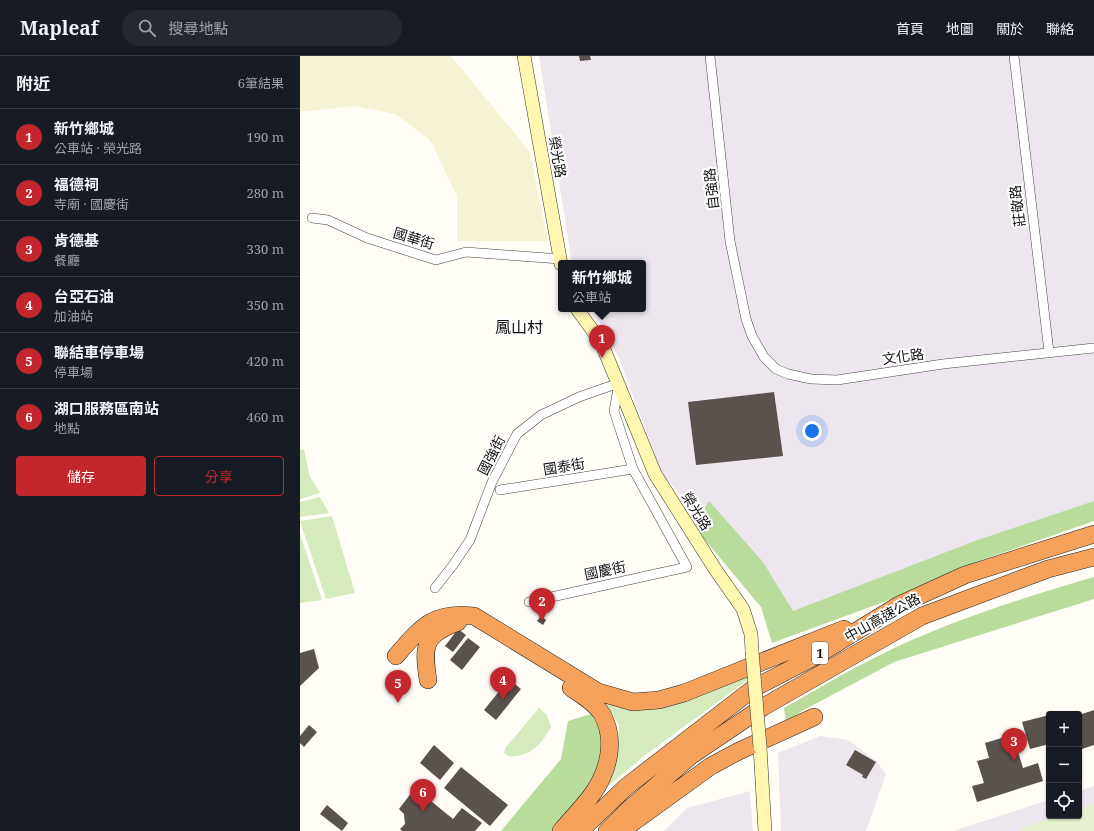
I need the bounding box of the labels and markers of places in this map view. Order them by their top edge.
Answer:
pin: 1 [589,325,615,358]
pin: 2 [529,588,555,621]
pin: 4 [490,667,516,700]
pin: 5 [385,670,411,703]
pin: 3 [1001,728,1027,761]
pin: 6 [410,779,436,812]

